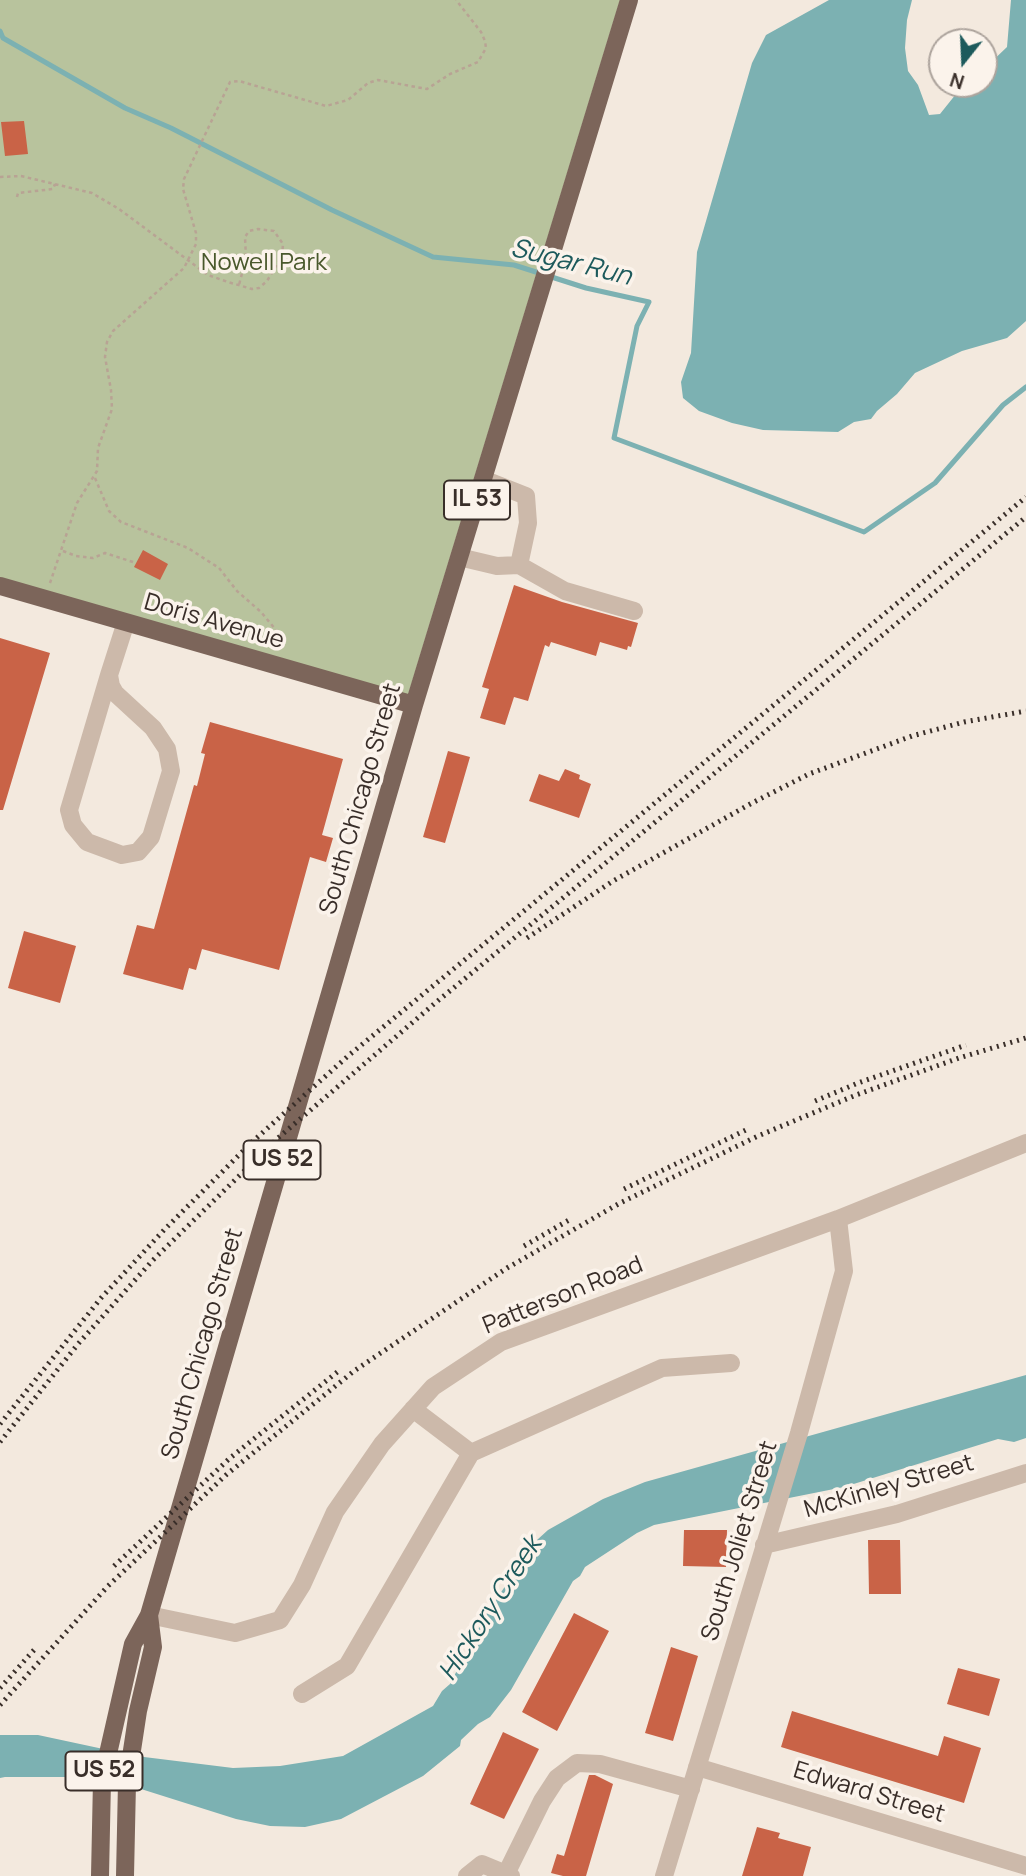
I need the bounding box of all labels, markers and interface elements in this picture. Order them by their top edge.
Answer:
north arrow [928,28,998,98]
text: N [947,67,968,96]
water label: Sugar Run [507,233,635,293]
park label: Nowell Park [201,249,327,277]
road number: IL 53 [444,480,510,520]
street label: Doris Avenue [141,588,287,656]
street label: South Chicago Street [314,680,408,918]
road number: US 52 [244,1140,320,1180]
street label: South Chicago Street [156,1225,250,1463]
street label: Patterson Road [479,1251,647,1341]
street label: South Joliet Street [696,1438,784,1644]
street label: McKinley Street [801,1449,977,1525]
water label: Hickory Creek [433,1531,549,1687]
road number: US 52 [66,1752,142,1790]
street label: Edward Street [790,1756,948,1830]

